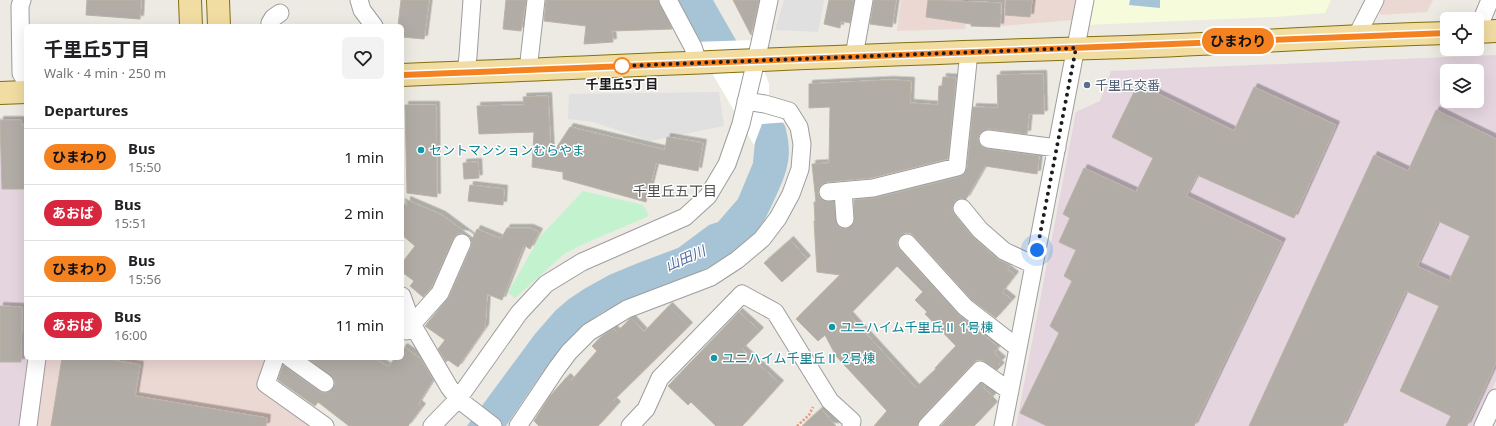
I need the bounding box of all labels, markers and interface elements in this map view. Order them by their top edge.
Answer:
map controls [1440,12,1484,108]
button: locate [1440,12,1484,56]
line badge: ひまわり [1210,28,1266,54]
text: ひまわり [1210,31,1266,50]
text: 千里丘5丁目 [44,36,150,62]
button: heart [342,37,384,79]
marker: 千里丘5丁目 [613,57,631,75]
text: Walk · 4 min · 250 m [44,64,166,82]
button: layers [1440,64,1484,108]
place label: 千里丘5丁目 [586,75,658,93]
place label: 千里丘交番 [1095,76,1160,94]
marker: 千里丘交番 [1082,80,1092,90]
text: Departures [44,100,128,120]
text: Bus [128,138,155,158]
place label: セントマンションむらやま [429,141,585,159]
marker: セントマンションむらやま [416,145,426,155]
text: ひまわり [52,147,108,166]
text: 1 min [344,147,384,167]
text: 15:50 [128,158,161,176]
district label: 千里丘五丁目 [633,181,717,200]
text: Bus [114,194,141,214]
text: あおば [52,203,94,222]
text: 2 min [344,203,384,223]
text: 15:51 [114,214,147,232]
water label: 山田川 [662,240,710,275]
your location [1027,240,1047,260]
text: Bus [128,250,155,270]
text: ひまわり [52,259,108,278]
text: 7 min [344,259,384,279]
text: 15:56 [128,270,161,288]
text: Bus [114,306,141,326]
text: あおば [52,315,94,334]
text: 11 min [336,315,384,335]
place label: ユニハイム千里丘Ⅱ 1号棟 [840,318,993,336]
marker: ユニハイム千里丘Ⅱ 1号棟 [827,322,837,332]
text: 16:00 [114,326,147,344]
place label: ユニハイム千里丘Ⅱ 2号棟 [722,349,875,367]
marker: ユニハイム千里丘Ⅱ 2号棟 [709,353,719,363]

